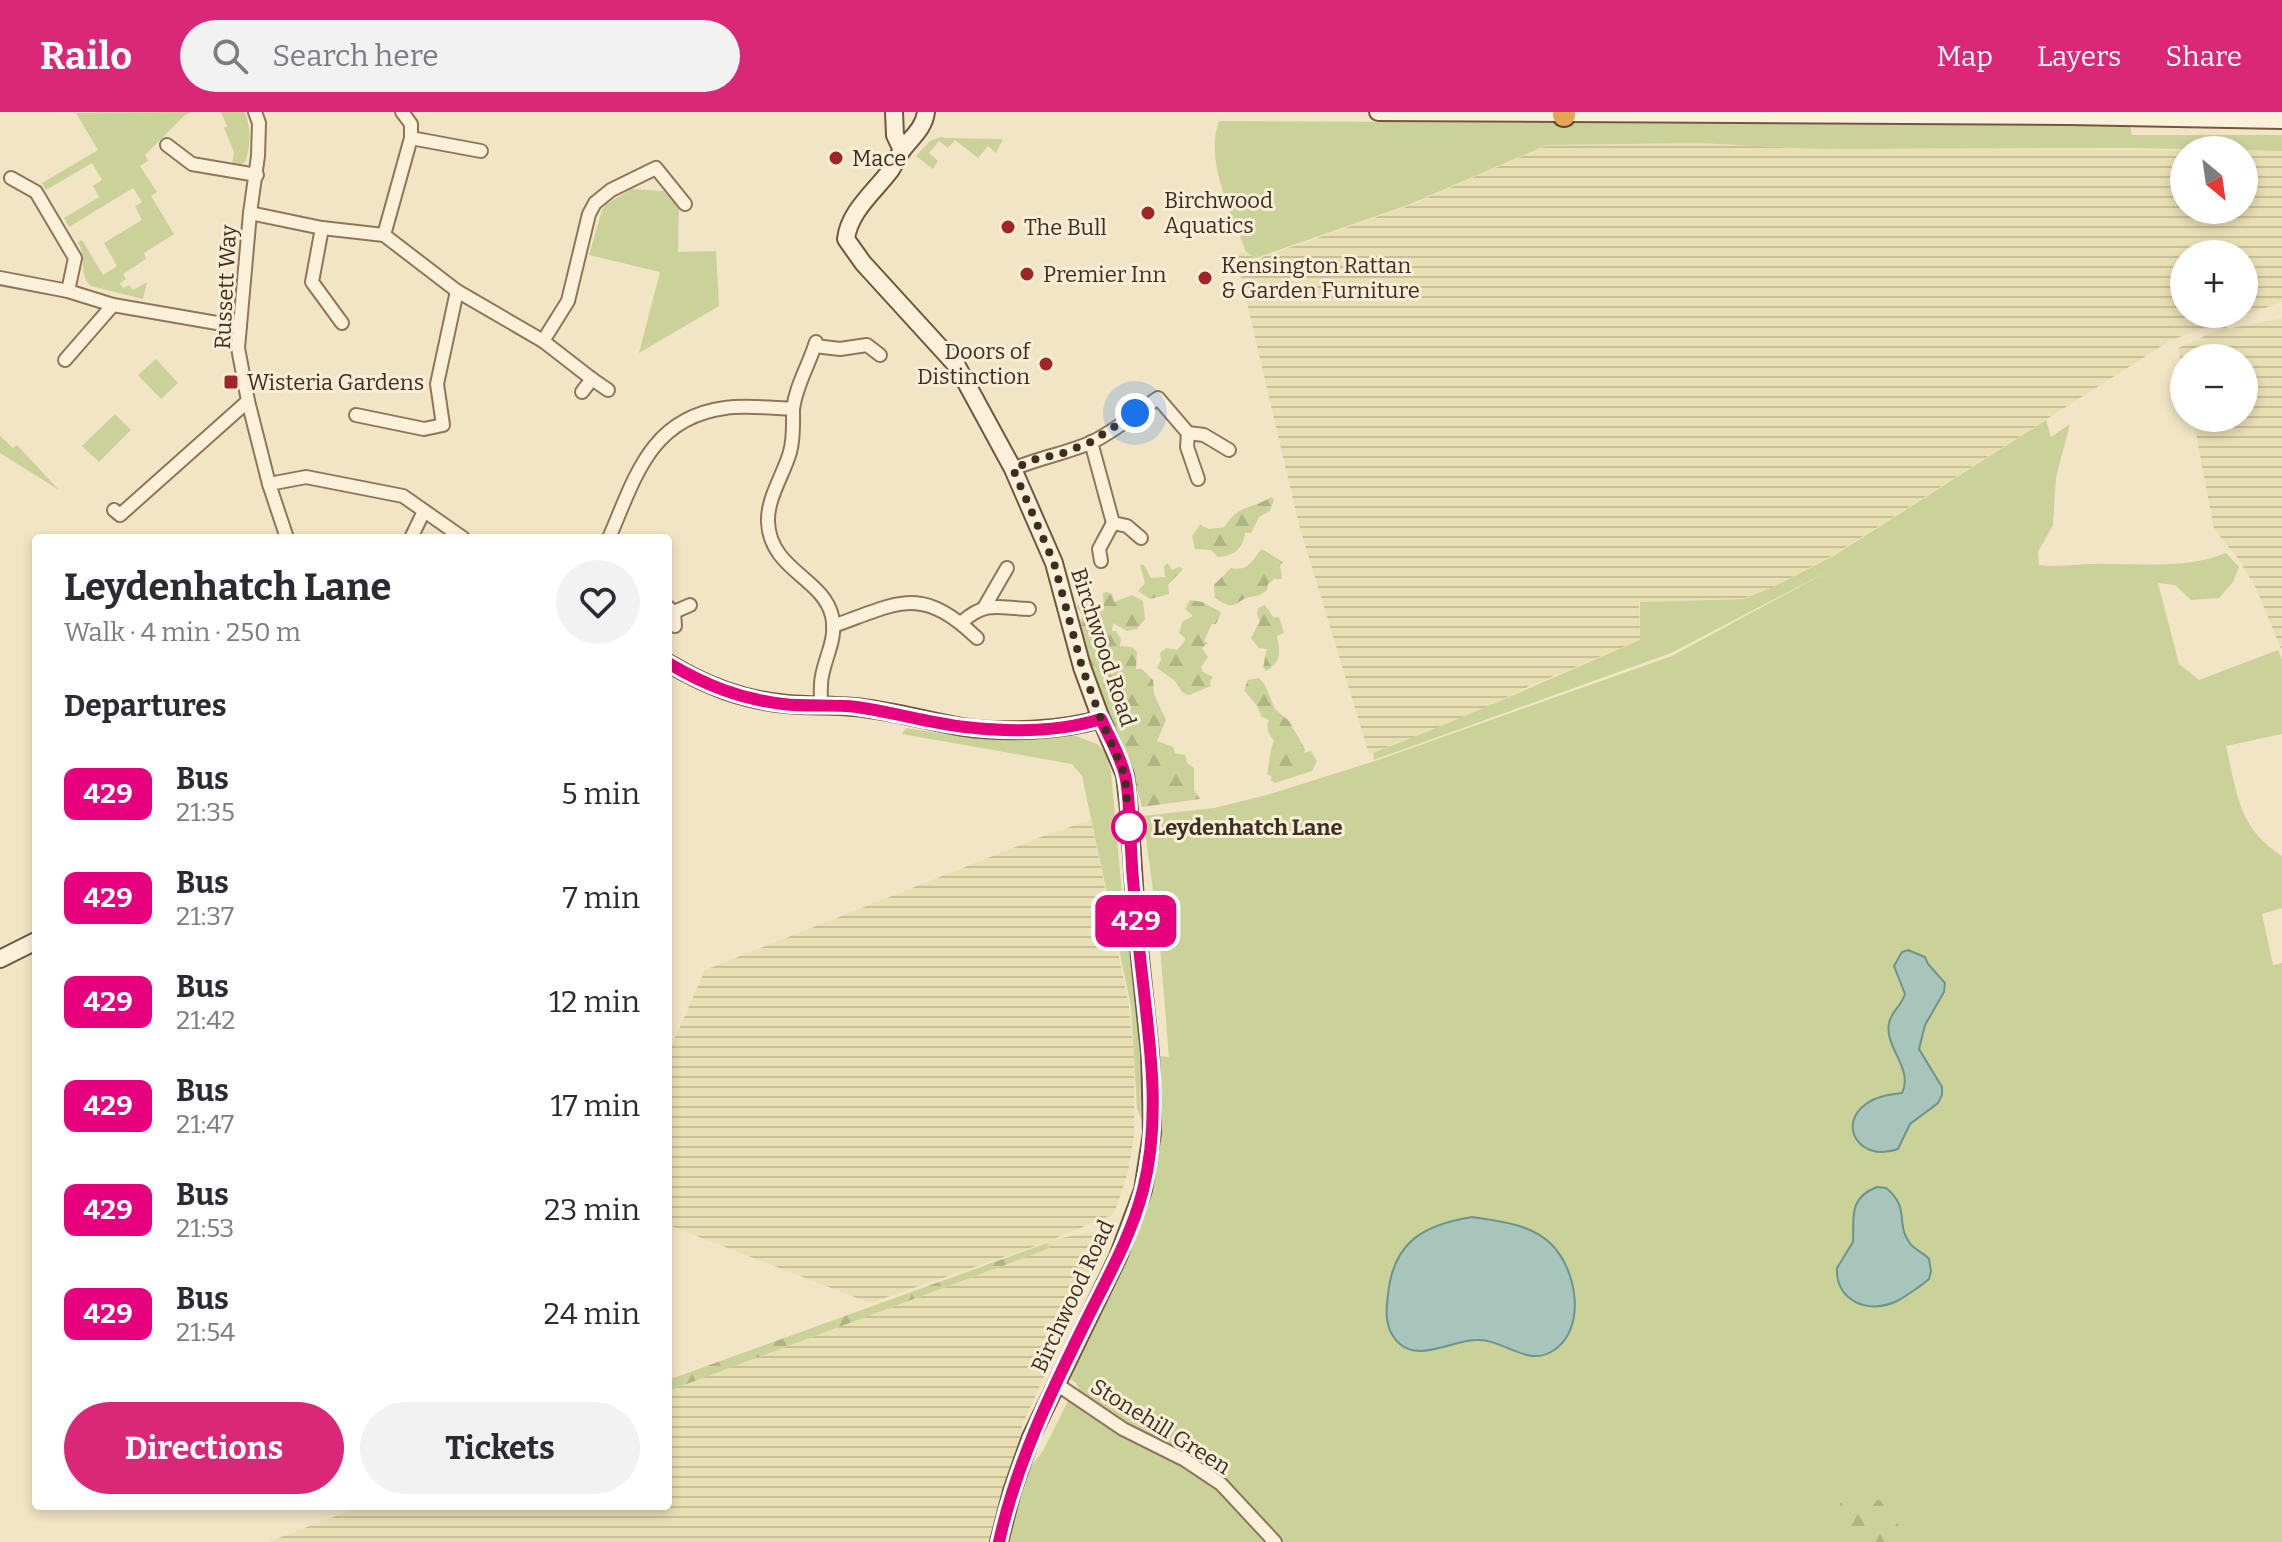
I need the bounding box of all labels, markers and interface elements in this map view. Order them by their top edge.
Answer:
search box [180,20,740,92]
text: Railo [40,33,132,79]
icon: search [208,34,252,78]
text: Search here [272,38,439,74]
text: Map [1936,40,1993,73]
text: Layers [2037,40,2121,73]
text: Share [2165,40,2242,73]
north arrow [2170,136,2258,224]
map controls [2170,136,2258,432]
place label: Mace [852,145,906,172]
marker: Mace [827,149,845,167]
place label: Birchwood Aquatics [1164,187,1273,239]
marker: Birchwood Aquatics [1139,204,1157,222]
place label: The Bull [1024,214,1107,241]
marker: The Bull [999,218,1017,236]
street label: Russett Way [209,224,242,350]
button: + [2170,240,2258,328]
place label: Kensington Rattan & Garden Furniture [1221,252,1420,304]
place label: Premier Inn [1043,261,1167,288]
marker: Premier Inn [1018,265,1036,283]
marker: Kensington Rattan & Garden Furniture [1196,269,1214,287]
place label: Doors of Distinction [917,338,1031,390]
button: − [2170,344,2258,432]
marker: Doors of Distinction [1037,355,1055,373]
place label: Wisteria Gardens [247,369,424,396]
marker: Wisteria Gardens [222,373,240,391]
your location [1115,393,1155,433]
button: heart [556,560,640,644]
text: Leydenhatch Lane [64,564,391,610]
street label: Birchwood Road [1065,564,1142,730]
text: Walk · 4 min · 250 m [64,617,301,648]
text: Departures [64,688,227,724]
text: Bus [176,761,229,797]
text: 5 min [561,776,640,812]
text: 429 [83,777,133,810]
text: 21:35 [176,797,235,828]
marker: Leydenhatch Lane [1112,810,1146,844]
place label: Leydenhatch Lane [1153,814,1343,841]
text: Bus [176,865,229,901]
text: 7 min [562,880,640,916]
text: 429 [83,881,133,914]
line badge: 429 [1090,895,1182,947]
text: 21:37 [176,901,234,932]
text: 429 [1111,904,1161,937]
text: Bus [176,969,229,1005]
text: 12 min [549,984,640,1020]
text: 429 [83,985,133,1018]
text: 21:42 [176,1005,236,1036]
text: Bus [176,1073,229,1109]
text: 17 min [551,1088,640,1124]
text: 429 [83,1089,133,1122]
text: 21:47 [176,1109,234,1140]
text: Bus [176,1177,229,1213]
text: 23 min [544,1192,640,1228]
text: 429 [83,1193,133,1226]
text: 21:53 [176,1213,234,1244]
street label: Birchwood Road [1025,1216,1120,1377]
text: Bus [176,1281,229,1317]
text: 24 min [544,1296,640,1332]
text: 429 [83,1297,133,1330]
text: 21:54 [176,1317,235,1348]
street label: Stonehill Green [1086,1373,1236,1480]
button: Directions [64,1402,344,1494]
button: Tickets [360,1402,640,1494]

